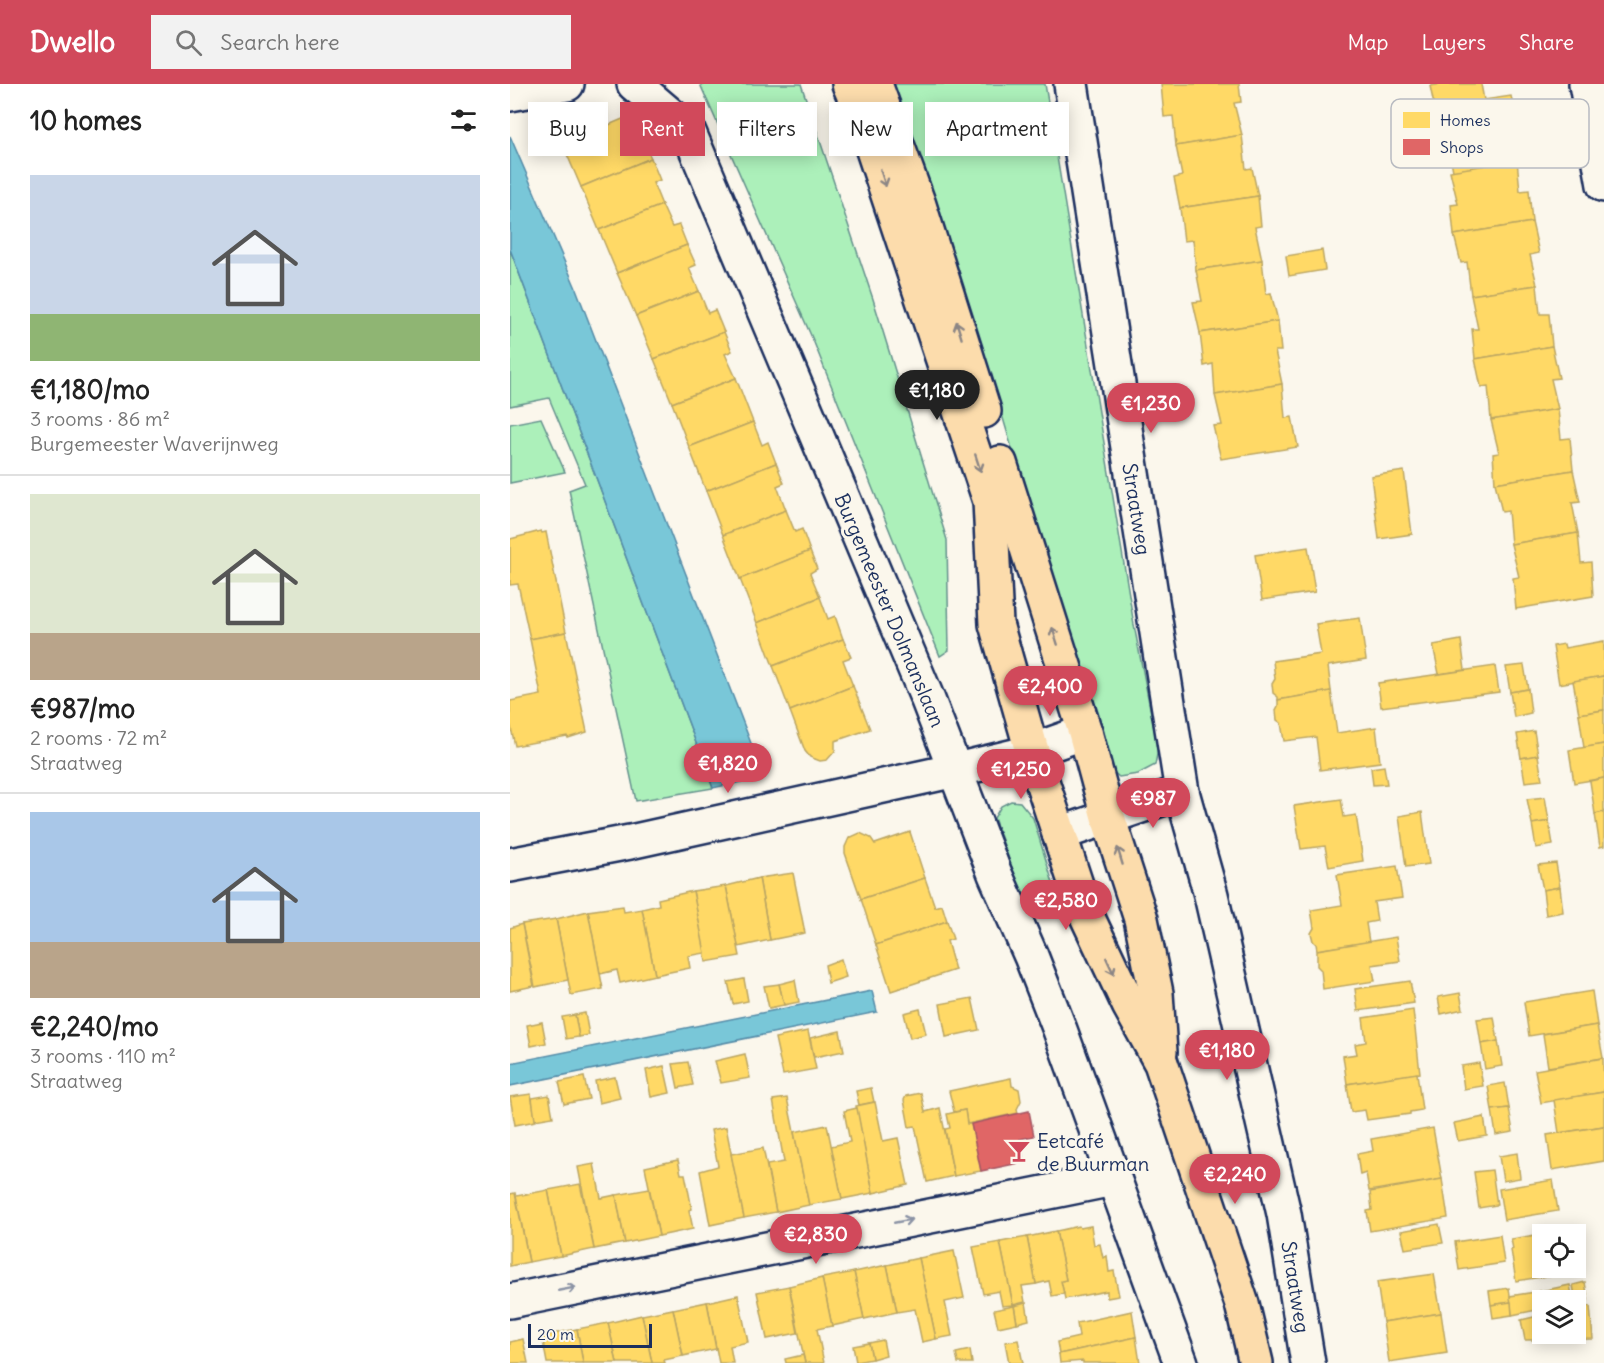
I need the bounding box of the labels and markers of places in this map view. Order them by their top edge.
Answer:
pin: €1,180 [888,370,986,421]
pin: €1,230 [1102,383,1200,434]
pin: €2,400 [1001,666,1099,717]
pin: €1,820 [679,743,777,794]
pin: €1,250 [972,749,1070,800]
pin: €987 [1117,778,1189,829]
pin: €2,580 [1017,880,1115,931]
pin: €1,180 [1178,1030,1276,1081]
place label: Eetcafé de Buurman [1037,1128,1149,1176]
bar icon: Eetcafé de Buurman [1006,1138,1032,1164]
pin: €2,240 [1186,1154,1284,1205]
pin: €2,830 [767,1214,865,1265]

